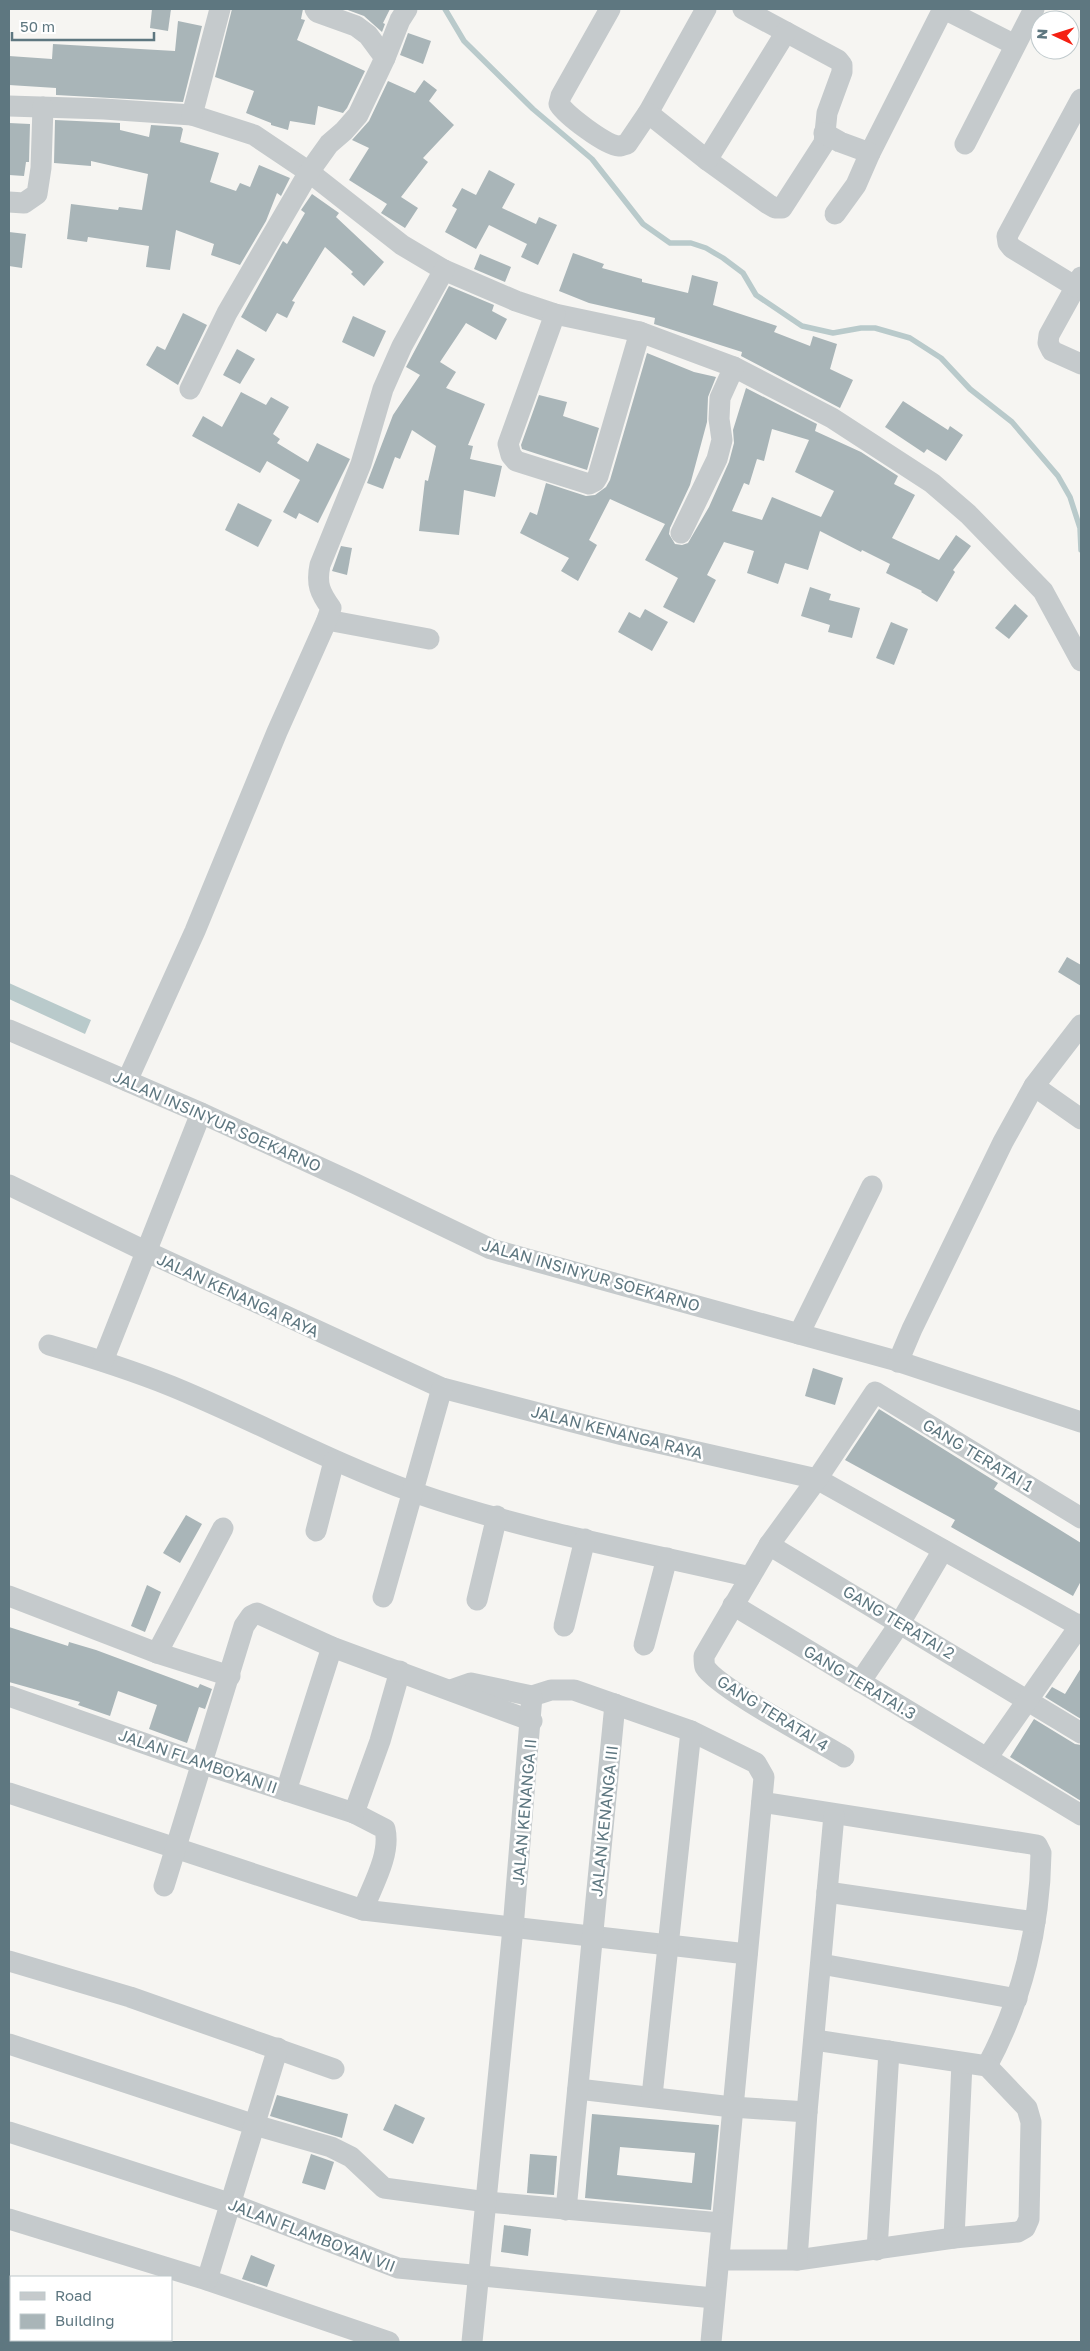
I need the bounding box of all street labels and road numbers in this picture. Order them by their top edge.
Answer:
street label: JALAN INSINYUR SOEKARNO [110,1066,324,1176]
street label: JALAN INSINYUR SOEKARNO [480,1234,702,1316]
street label: JALAN KENANGA RAYA [154,1249,322,1341]
street label: JALAN KENANGA RAYA [529,1401,705,1463]
street label: GANG TERATAI 1 [919,1414,1037,1496]
street label: GANG TERATAI 2 [840,1581,958,1663]
street label: GANG TERATAI.3 [800,1641,920,1723]
street label: GANG TERATAI 4 [714,1671,832,1755]
street label: JALAN FLAMBOYAN II [116,1724,280,1798]
street label: JALAN KENANGA II [508,1738,540,1886]
street label: JALAN KENANGA III [586,1744,622,1898]
street label: JALAN FLAMBOYAN VII [226,2194,398,2276]

